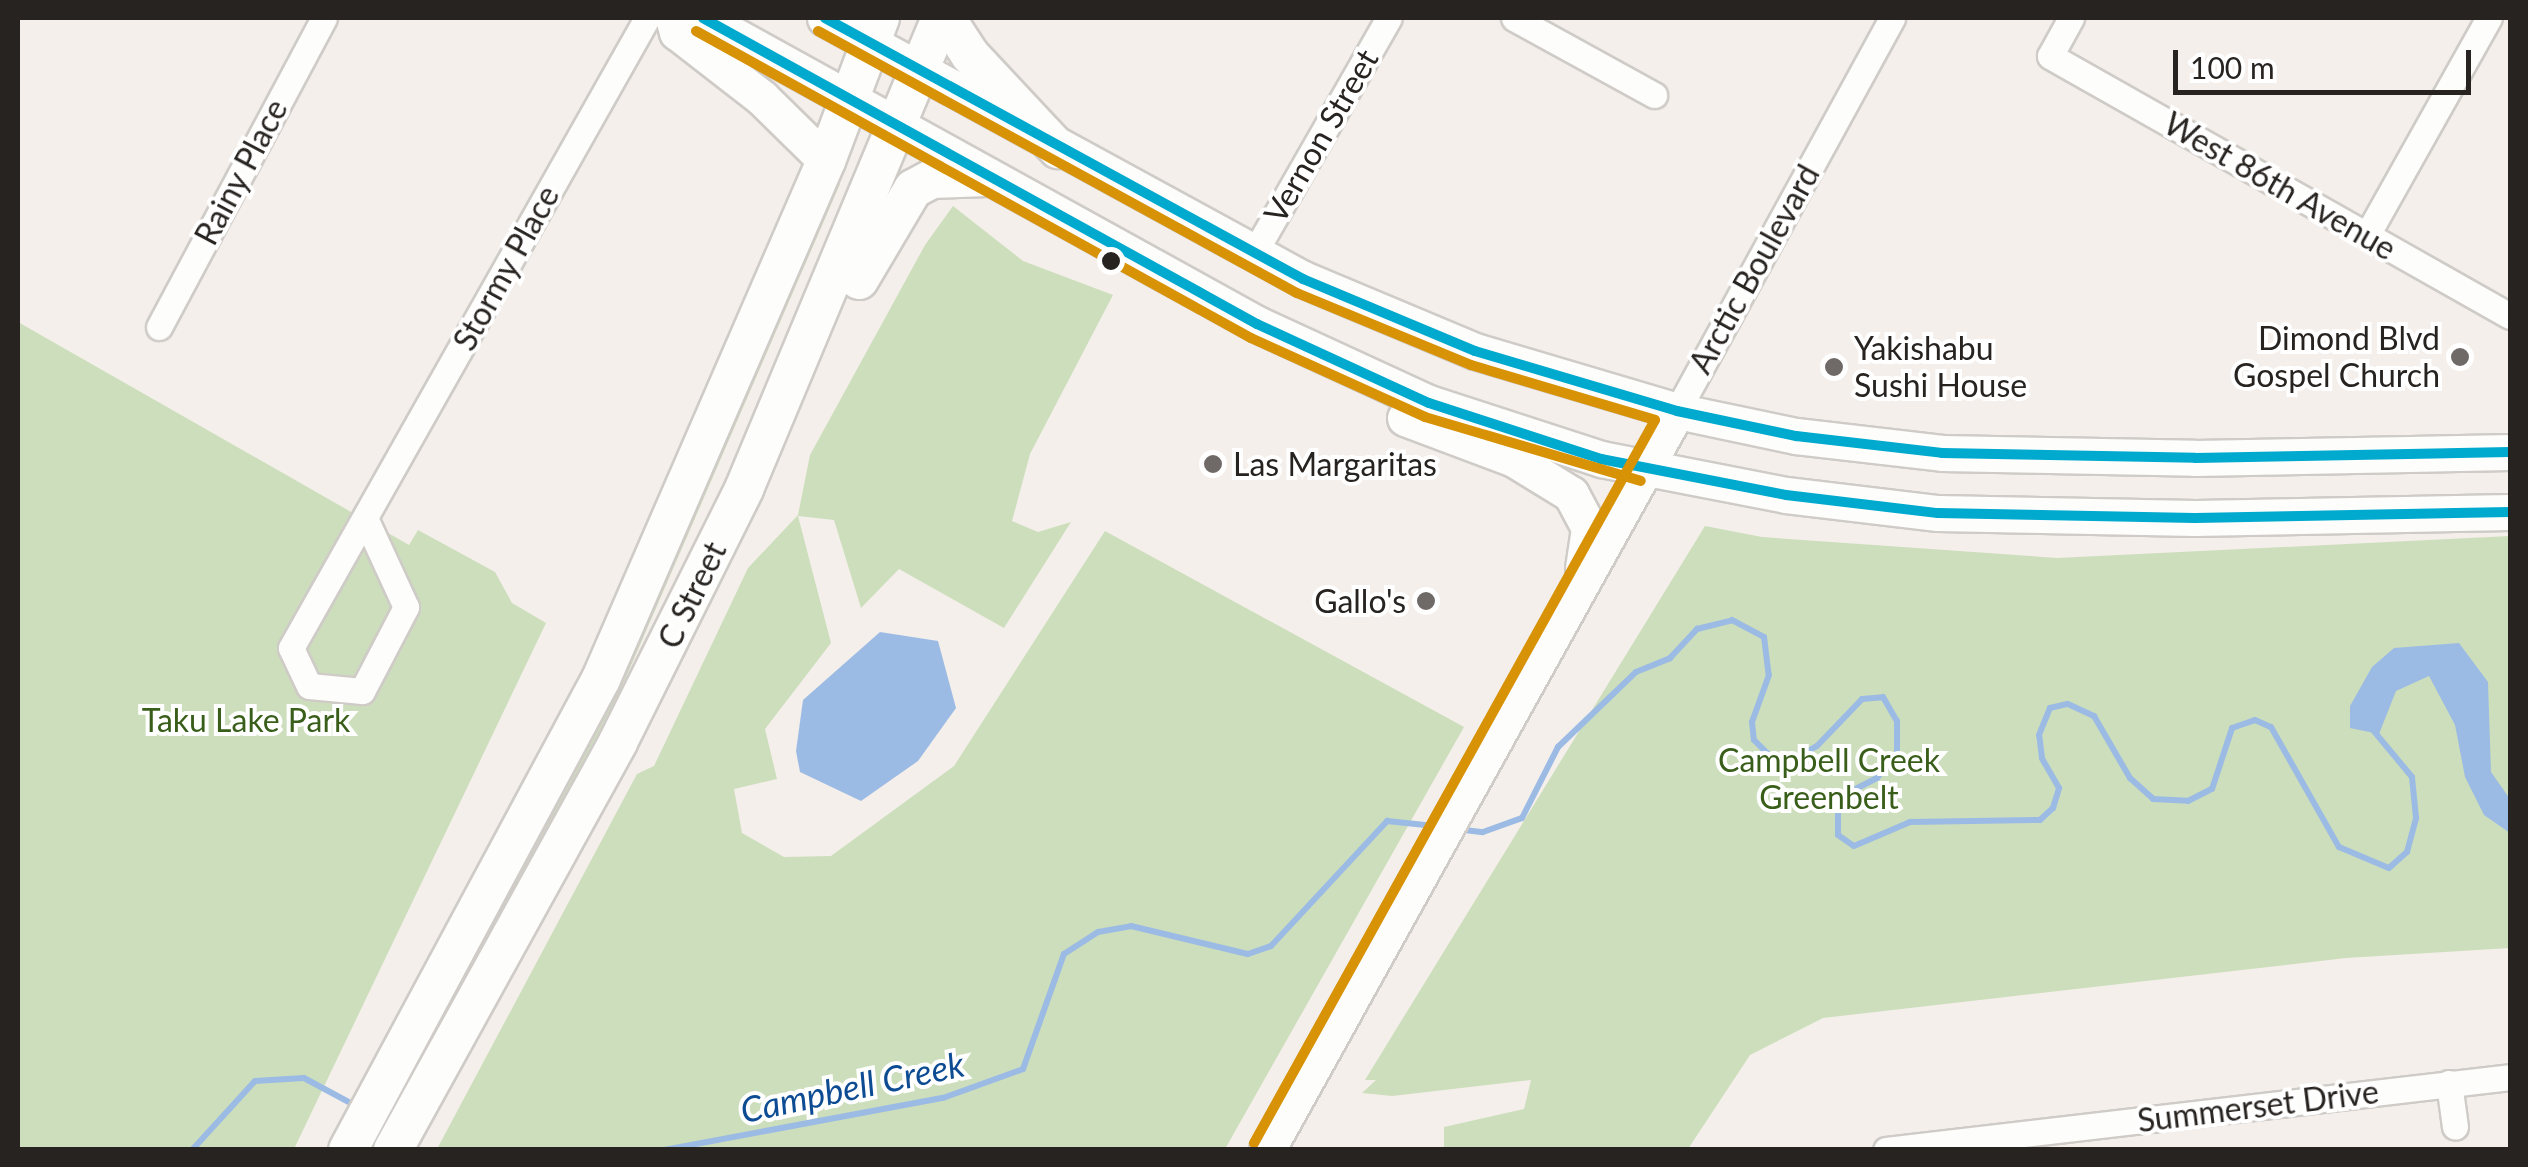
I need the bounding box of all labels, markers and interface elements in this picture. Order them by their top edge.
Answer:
scale bar [2178,30,2476,92]
street label: Vernon Street [1256,42,1386,230]
text: 100 m [2190,49,2275,85]
street label: Rainy Place [186,92,296,252]
street label: West 86th Avenue [2157,104,2403,268]
street label: Arctic Boulevard [1681,158,1827,380]
street label: Stormy Place [445,179,567,357]
unlabelled marker [1101,251,1121,271]
place label: Dimond Blvd Gospel Church [2233,320,2440,395]
place label: Yakishabu Sushi House [1854,330,2027,405]
marker: Dimond Blvd Gospel Church [2449,346,2471,368]
marker: Yakishabu Sushi House [1823,356,1845,378]
place label: Las Margaritas [1233,445,1437,483]
marker: Las Margaritas [1202,453,1224,475]
street label: C Street [650,535,734,655]
place label: Gallo's [1314,582,1406,620]
marker: Gallo's [1415,590,1437,612]
park label: Taku Lake Park [142,701,350,739]
park label: Campbell Creek Greenbelt [1718,742,1940,817]
water label: Campbell Creek [736,1042,968,1130]
street label: Summerset Drive [2135,1072,2381,1140]

